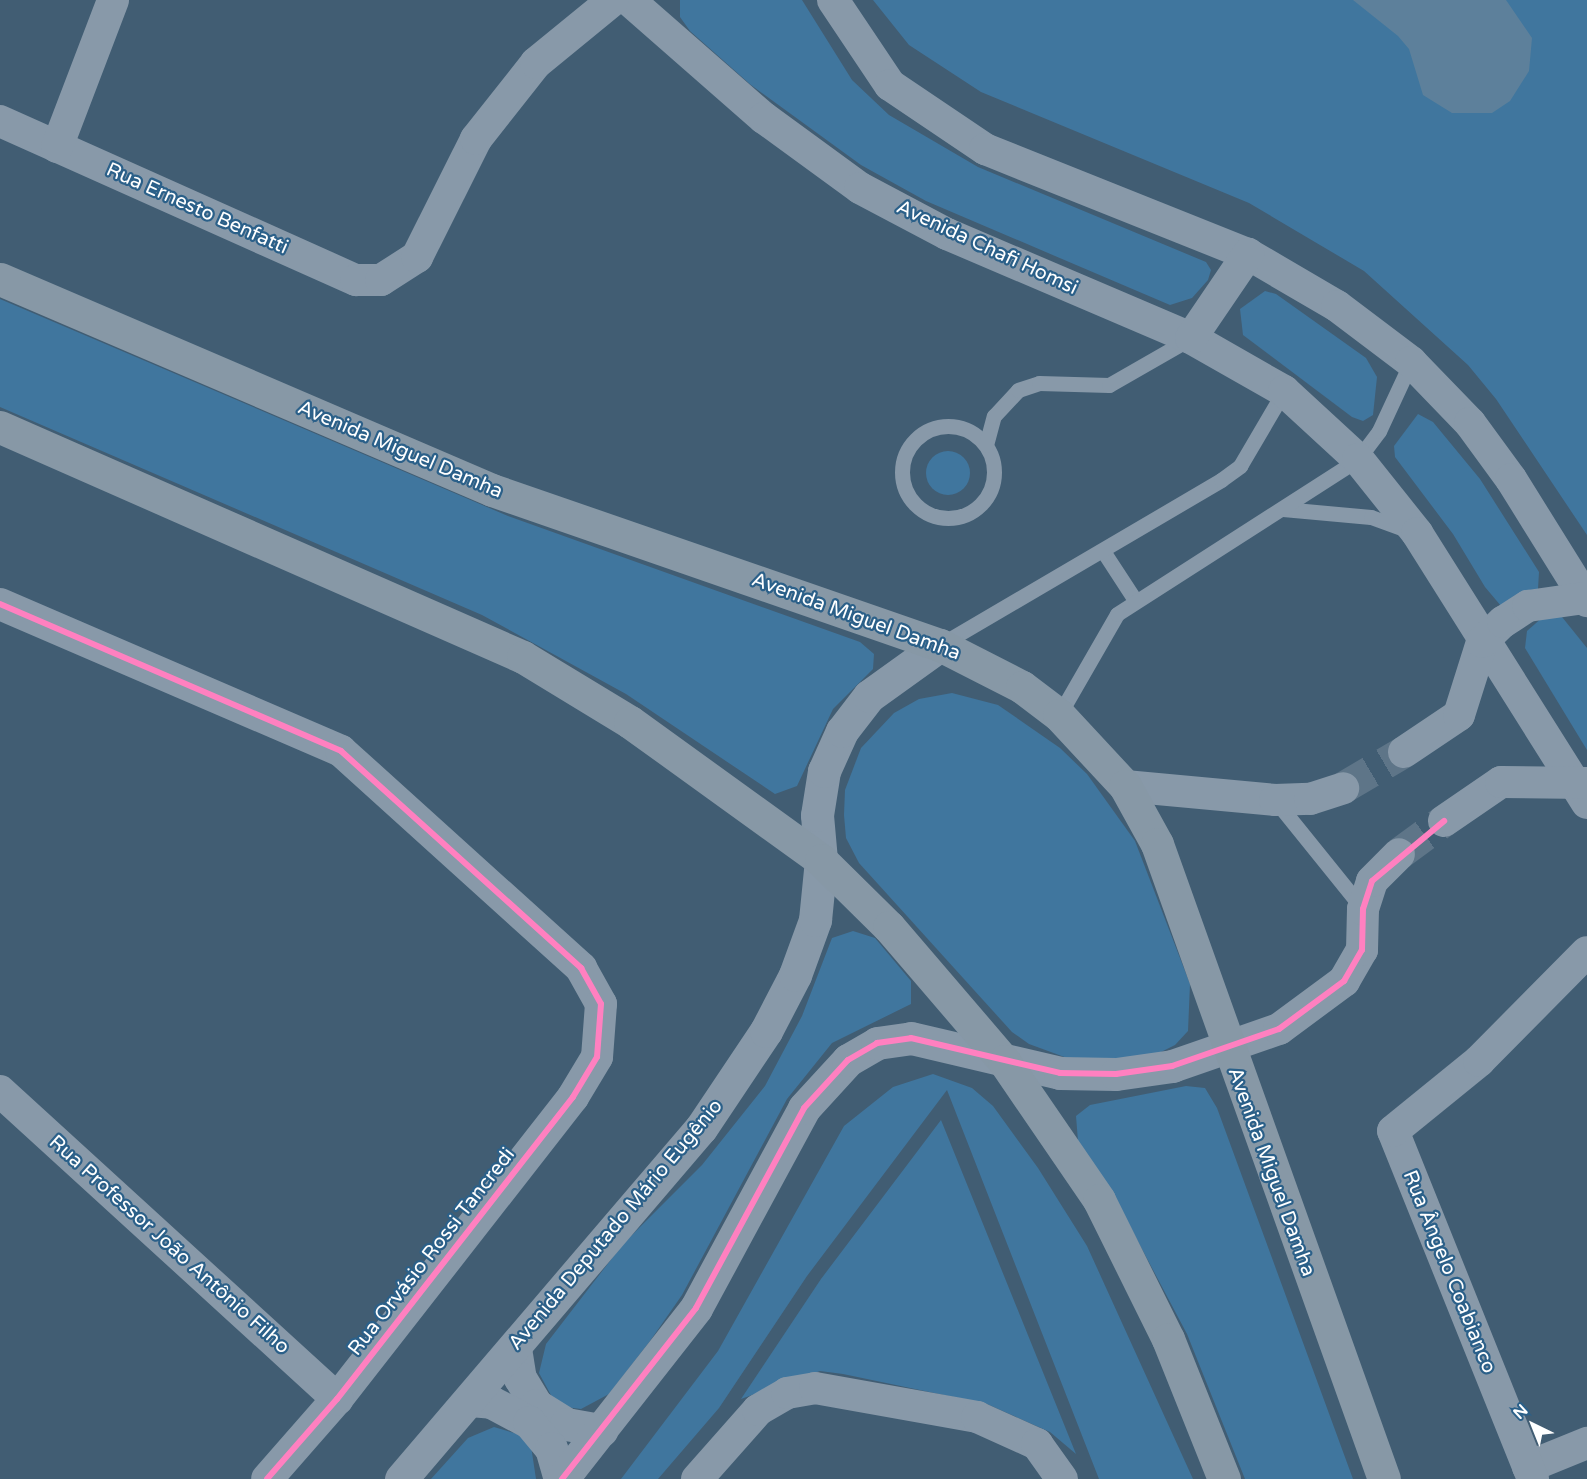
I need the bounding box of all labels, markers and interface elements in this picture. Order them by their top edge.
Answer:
street label: Rua Ernesto Benfatti [102,158,292,260]
street label: Avenida Chafi Homsi [893,195,1081,301]
street label: Avenida Miguel Damha [294,396,506,504]
street label: Avenida Miguel Damha [748,568,964,666]
street label: Avenida Miguel Damha [1222,1064,1320,1280]
street label: Avenida Deputado Mário Eugênio [504,1095,728,1355]
street label: Rua Professor João Antônio Filho [44,1131,294,1359]
street label: Rua Orvásio Rossi Tancredi [343,1143,521,1361]
street label: Rua Ângelo Coabianco [1397,1167,1501,1377]
north arrow [1503,1395,1563,1455]
text: N [1509,1400,1532,1424]

